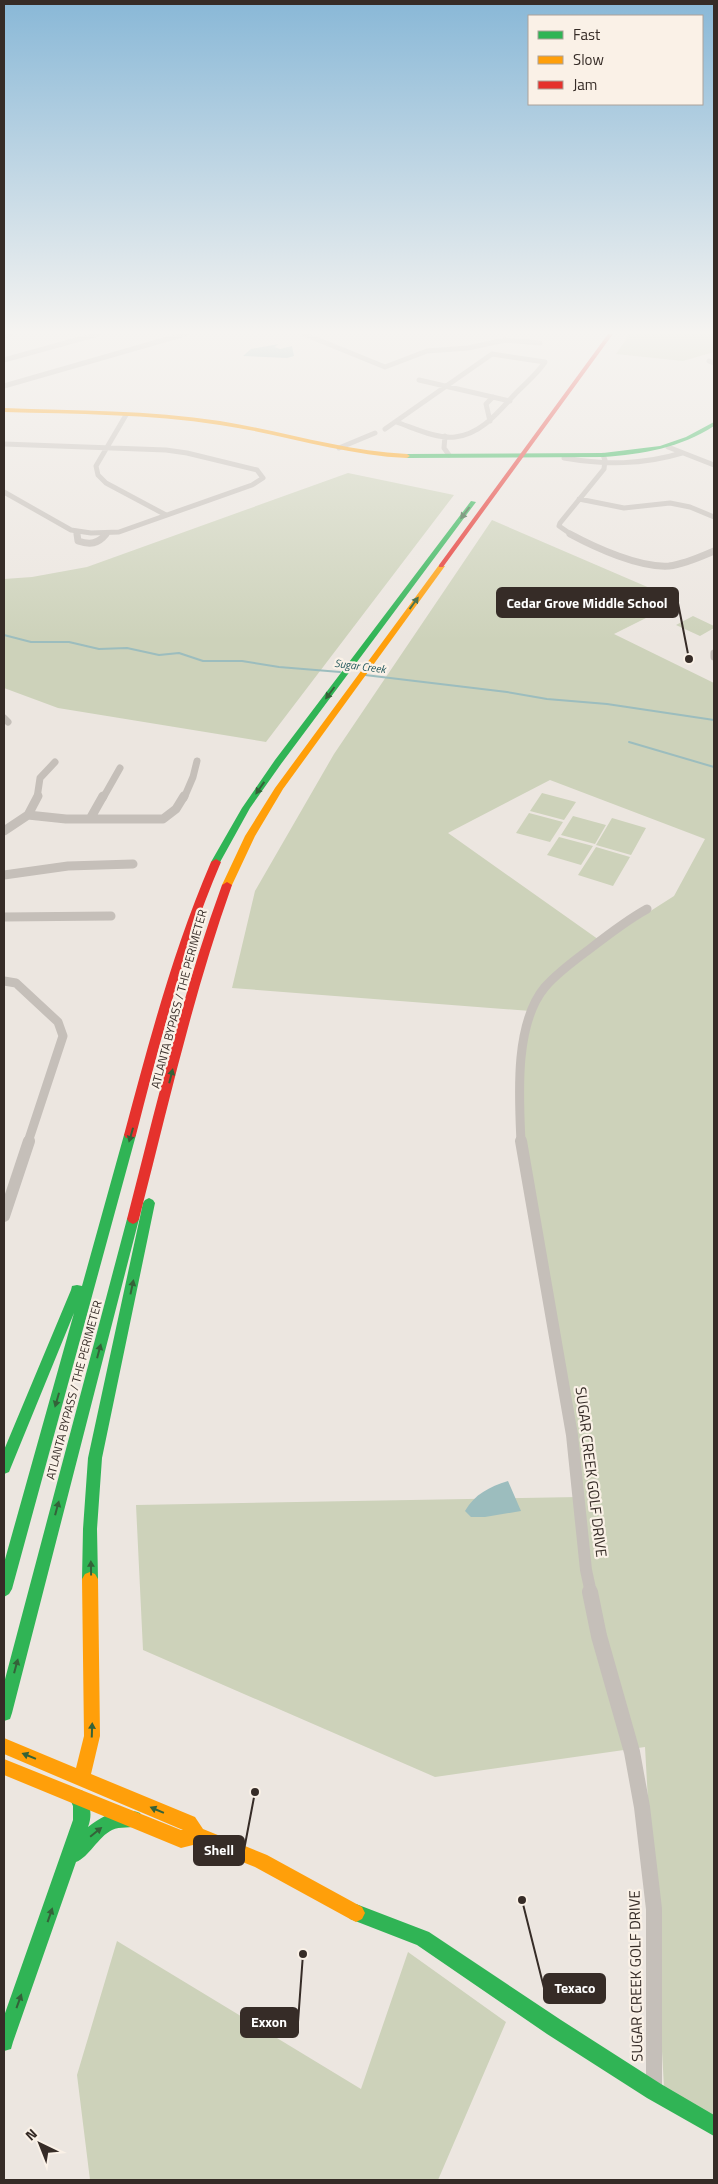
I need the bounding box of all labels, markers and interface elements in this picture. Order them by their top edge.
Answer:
legend [528,15,703,105]
text: Fast [573,23,601,46]
text: Slow [573,48,604,71]
text: Jam [573,73,597,96]
one-way arrow [460,506,470,520]
callout: Cedar Grove Middle School [497,588,678,617]
text: Cedar Grove Middle School [506,592,668,613]
one-way arrow [409,597,420,610]
water label: Sugar Creek [333,655,388,677]
one-way arrow [325,686,336,699]
one-way arrow [255,781,265,794]
street label: ATLANTA BYPASS / THE PERIMETER [145,907,212,1091]
one-way arrow [167,1068,175,1083]
one-way arrow [126,1127,134,1142]
one-way arrow [128,1279,136,1294]
street label: ATLANTA BYPASS / THE PERIMETER [40,1298,107,1482]
one-way arrow [95,1344,103,1359]
street label: SUGAR CREEK GOLF DRIVE [570,1385,613,1558]
one-way arrow [52,1393,60,1408]
one-way arrow [54,1501,62,1516]
one-way arrow [86,1560,94,1576]
one-way arrow [12,1658,20,1673]
one-way arrow [88,1722,96,1738]
one-way arrow [22,1752,36,1760]
one-way arrow [150,1805,164,1813]
one-way arrow [89,1826,102,1837]
callout: Shell [194,1836,244,1865]
text: Shell [204,1839,234,1860]
street label: SUGAR CREEK GOLF DRIVE [623,1890,648,2062]
one-way arrow [47,1907,54,1922]
callout: Texaco [544,1974,605,2003]
text: Texaco [555,1977,595,1998]
one-way arrow [15,1993,23,2008]
callout: Exxon [241,2008,298,2037]
text: Exxon [251,2011,287,2032]
north arrow [15,2119,65,2169]
text: N [20,2123,42,2145]

